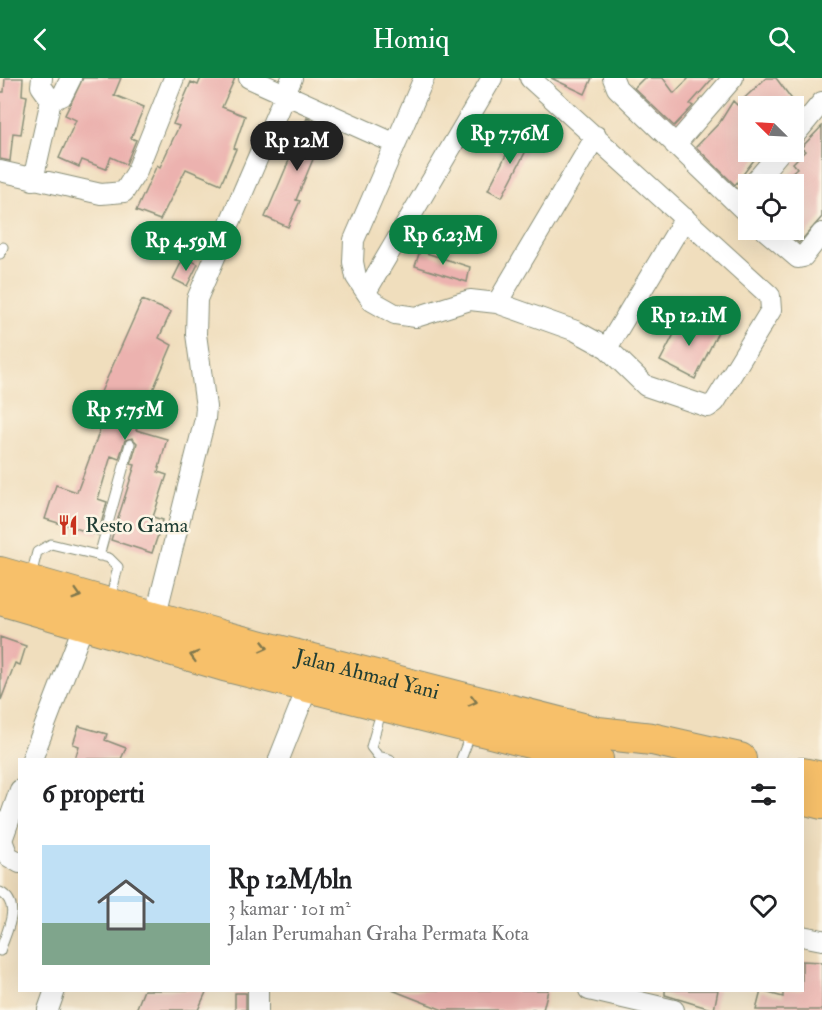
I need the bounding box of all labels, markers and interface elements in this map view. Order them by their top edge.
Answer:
icon: back [24,23,57,56]
text: Homiq [373,23,449,56]
icon: search [765,23,798,56]
north arrow [738,96,804,162]
map controls [738,96,804,240]
pin: Rp 7.76M [448,114,572,165]
pin: Rp 12M [248,121,346,172]
text: Rp 7.76M [470,121,550,146]
text: Rp 12M [264,128,330,153]
button: locate [738,174,804,240]
pin: Rp 6.23M [381,215,505,266]
pin: Rp 4.59M [124,221,248,272]
text: Rp 6.23M [403,222,483,247]
text: Rp 4.59M [145,228,227,253]
pin: Rp 12.1M [627,296,751,347]
text: Rp 12.1M [651,303,727,328]
pin: Rp 5.75M [63,390,187,441]
text: Rp 5.75M [86,397,164,422]
place label: Resto Gama [85,512,189,539]
restaurant icon: Resto Gama [56,513,80,537]
one-way arrow [71,588,82,600]
one-way arrow [259,640,269,653]
street label: Jalan Ahmad Yani [292,642,443,705]
one-way arrow [189,651,200,663]
one-way arrow [468,694,478,707]
text: 6 properti [42,778,145,810]
icon: filters [747,778,780,811]
text: Rp 12M/bln [228,864,352,896]
icon: home [90,869,162,941]
icon: heart [747,889,780,922]
text: 3 kamar · 101 m² [228,896,351,921]
text: Jalan Perumahan Graha Permata Kota [228,921,529,946]

